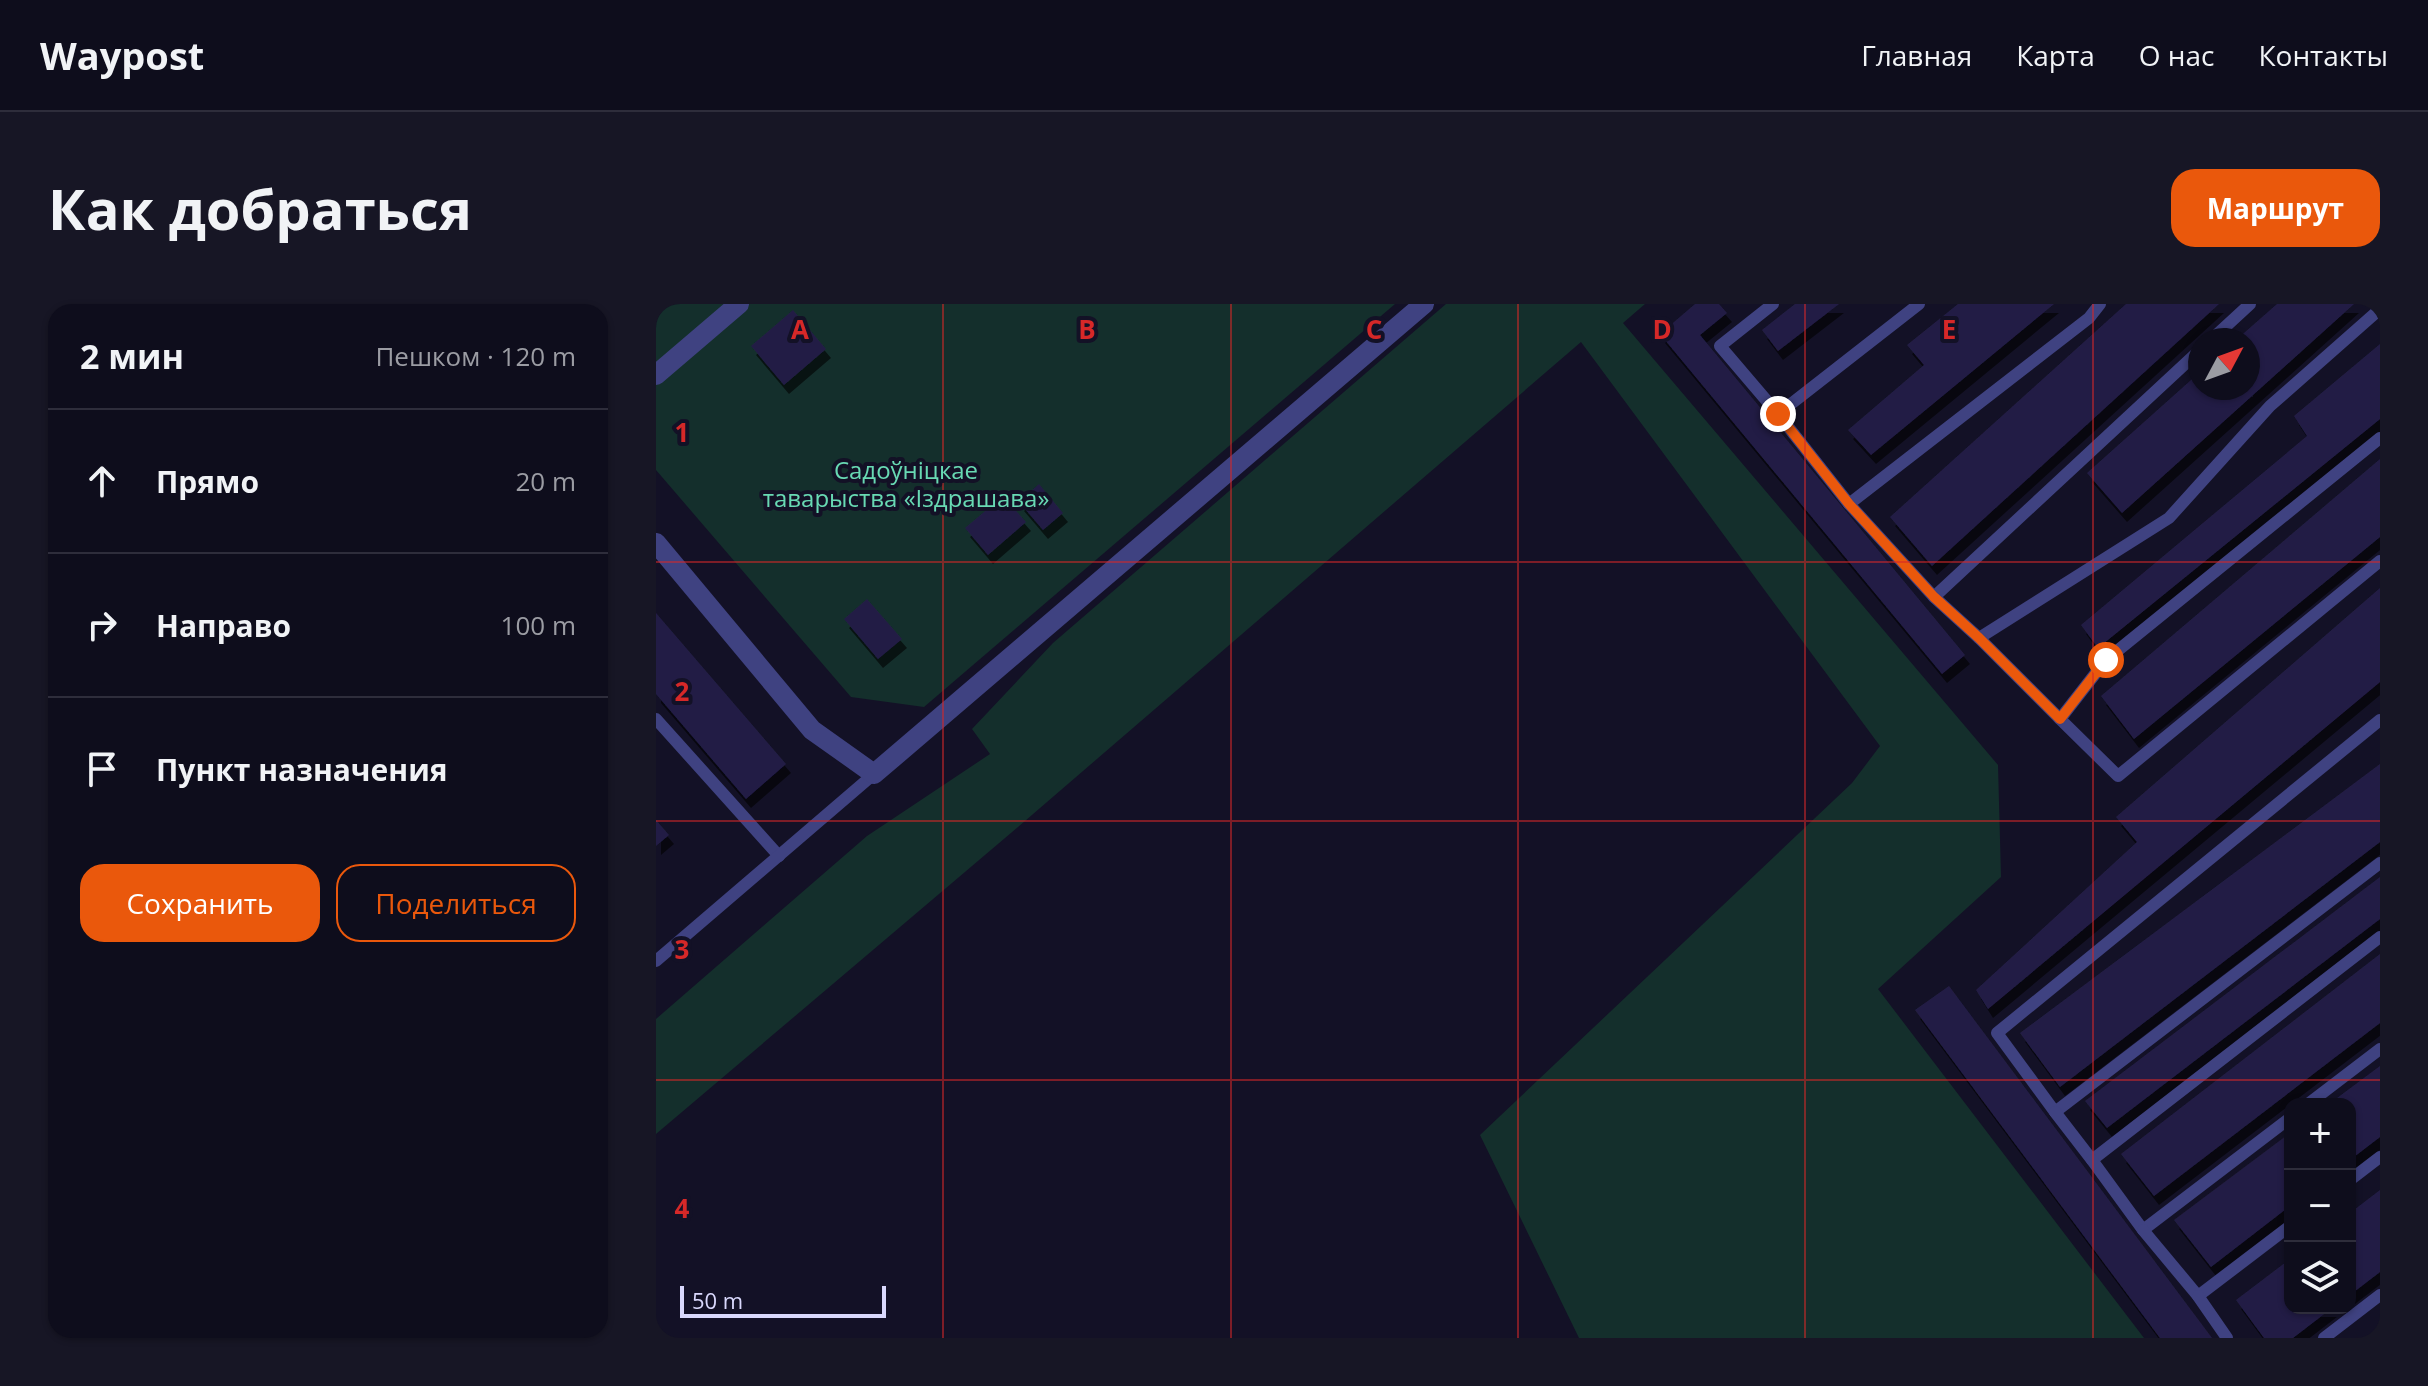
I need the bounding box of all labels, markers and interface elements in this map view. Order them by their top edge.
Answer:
text: Waypost [40,29,204,81]
text: Главная [1861,36,1972,74]
text: Карта [2016,36,2095,74]
text: О нас [2139,36,2214,74]
text: Контакты [2258,36,2388,74]
button: Маршрут [2171,169,2380,247]
text: Как добраться [48,170,472,246]
text: A [791,311,809,347]
text: B [1078,311,1096,347]
text: C [1366,311,1382,347]
text: D [1652,311,1672,347]
text: E [1942,311,1956,347]
north arrow [2188,328,2260,400]
text: 2 мин [80,333,184,379]
text: Пешком · 120 m [375,338,576,374]
route end [1760,396,1796,432]
text: 1 [675,414,689,450]
park label: Садоўніцкае таварыства «Іздрашава» [763,453,1049,514]
icon: ahead [80,459,124,503]
text: Прямо [156,461,259,502]
text: 20 m [515,463,576,499]
icon: right [80,603,124,647]
text: Направо [156,605,291,646]
text: 100 m [501,607,576,643]
route start [2088,642,2124,678]
text: 2 [675,673,690,709]
icon: arrive [80,747,124,791]
text: Пункт назначения [156,749,448,790]
button: Сохранить [80,864,320,942]
button: Поделиться [336,864,576,942]
text: 3 [675,931,689,967]
map controls [2284,1098,2356,1314]
button: + [2284,1098,2356,1170]
button: − [2284,1170,2356,1242]
text: 4 [675,1190,690,1226]
button: layers [2284,1242,2356,1314]
scale bar [680,1282,886,1318]
text: 50 m [692,1285,743,1315]

